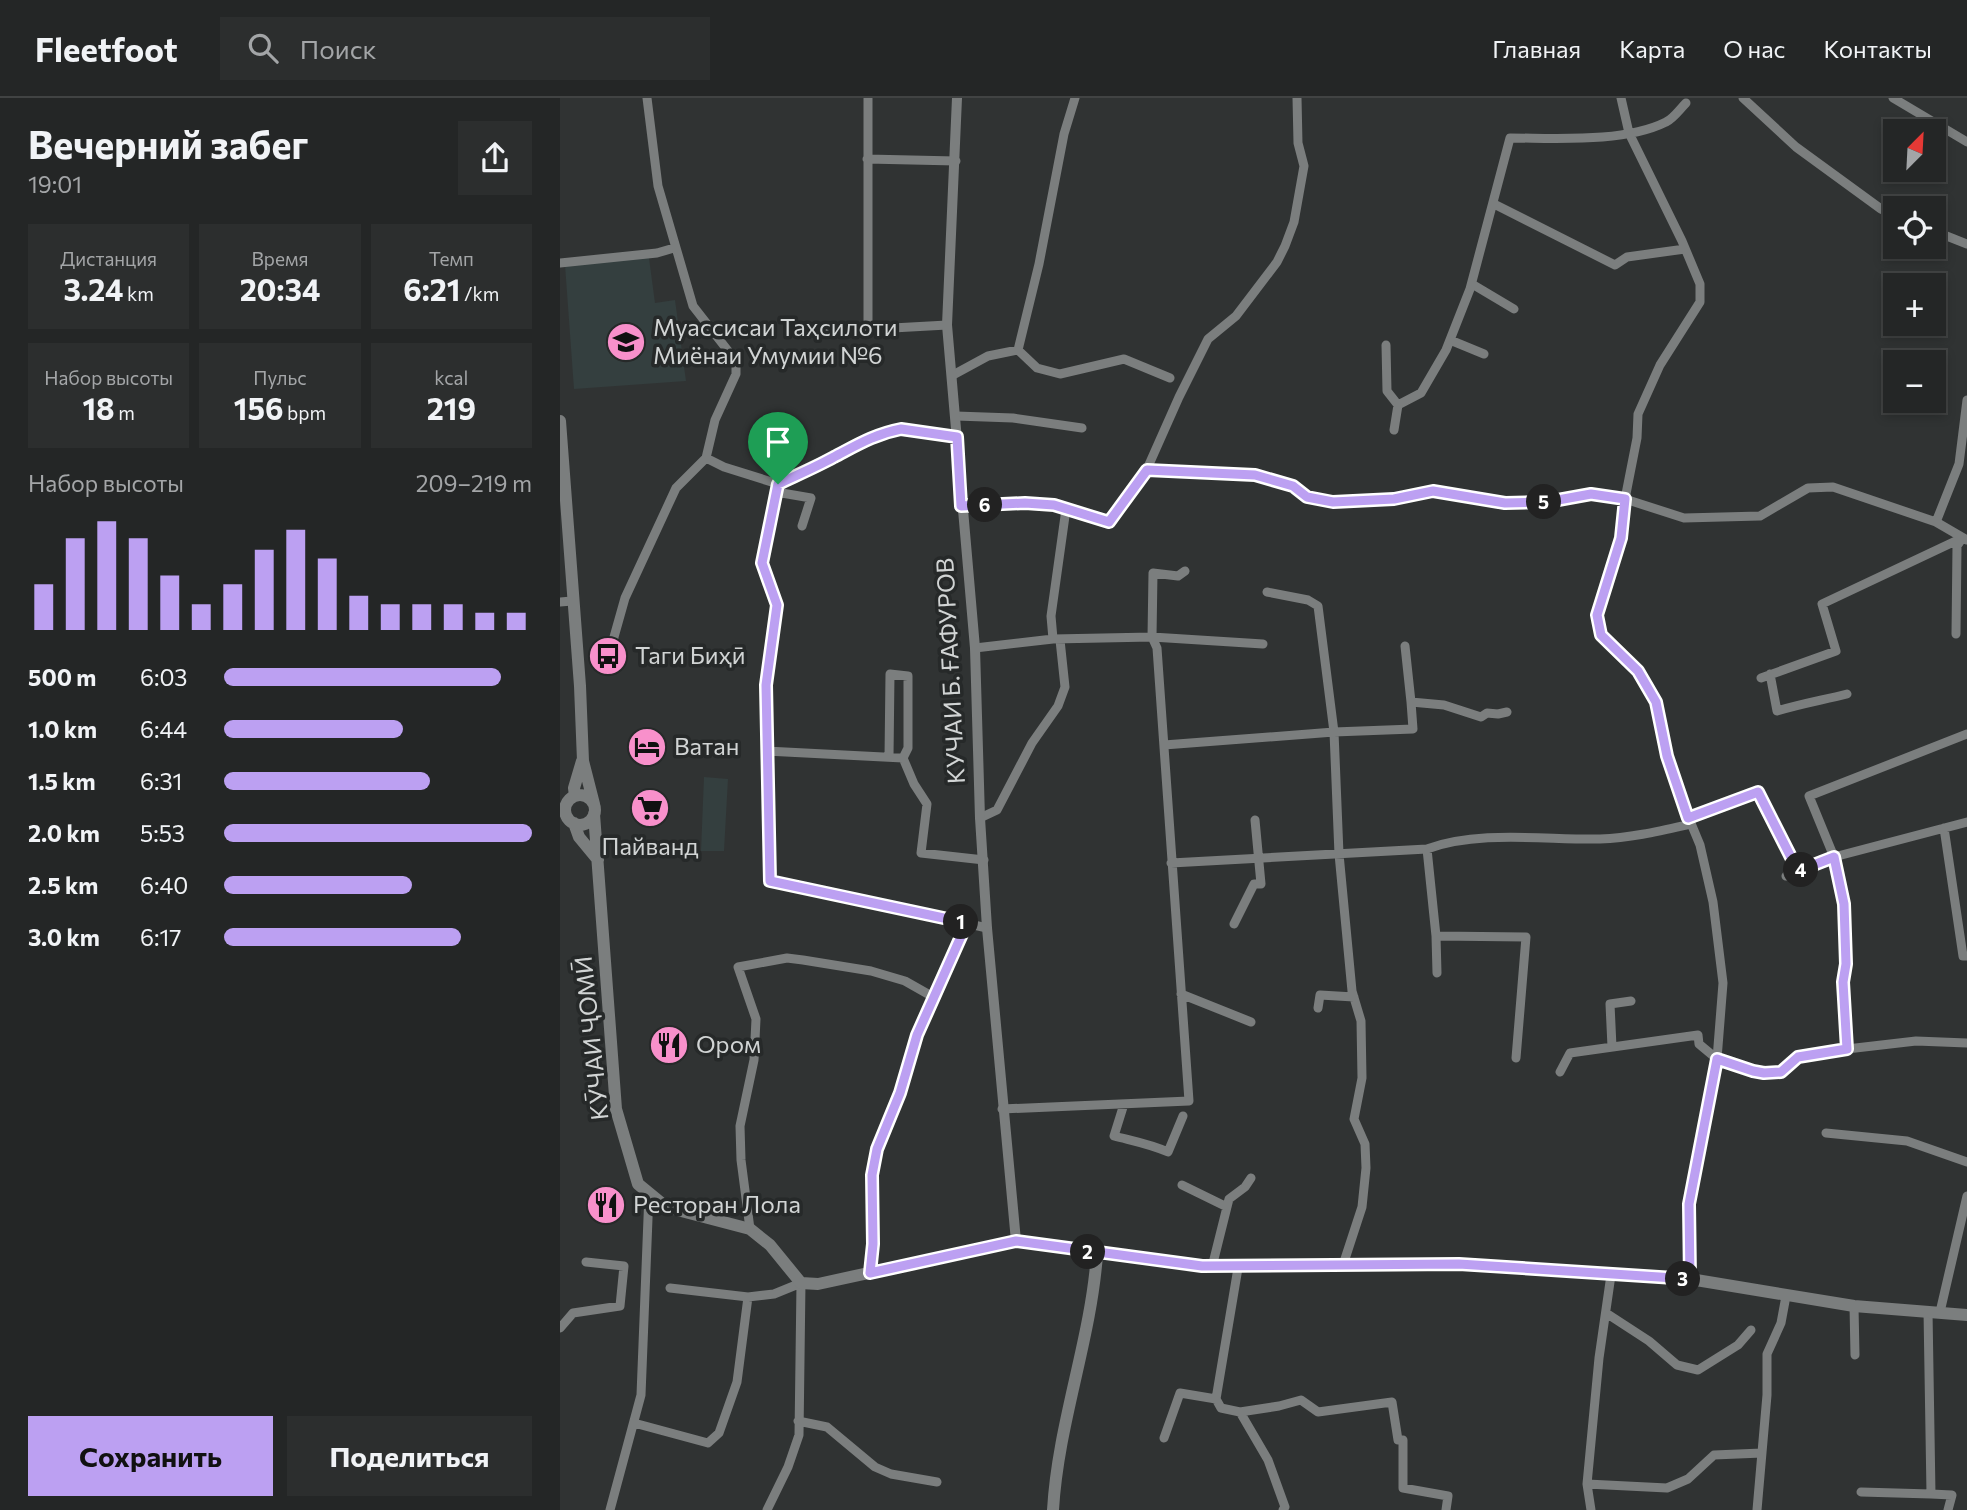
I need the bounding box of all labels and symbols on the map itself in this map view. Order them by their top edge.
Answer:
north arrow [1883,119,1946,182]
place label: Муассисаи Таҳсилоти Миёнаи Умумии №6 [653,312,898,369]
school or university icon: Муассисаи Таҳсилоти Миёнаи Умумии №6 [605,321,647,363]
pin [748,412,808,484]
pin: 5 [1527,484,1562,520]
pin: 6 [968,488,1002,522]
street label: КУЧАИ Б. ҒАФУРОВ [929,557,970,785]
bus stop icon: Таги Биҳӣ [587,635,629,677]
place label: Таги Биҳӣ [635,640,746,669]
hotel icon: Ватан [626,726,668,768]
place label: Ватан [674,731,739,760]
supermarket icon: Пайванд [629,787,671,829]
place label: Пайванд [601,831,699,860]
pin: 4 [1784,852,1818,888]
pin: 1 [944,904,978,940]
street label: КӮЧАИ ҶОМӢ [567,955,614,1122]
restaurant icon: Ором [648,1024,690,1066]
place label: Ором [696,1029,761,1058]
restaurant icon: Ресторан Лола [585,1184,627,1226]
place label: Ресторан Лола [633,1189,801,1218]
pin: 2 [1070,1234,1106,1270]
pin: 3 [1666,1262,1700,1296]

